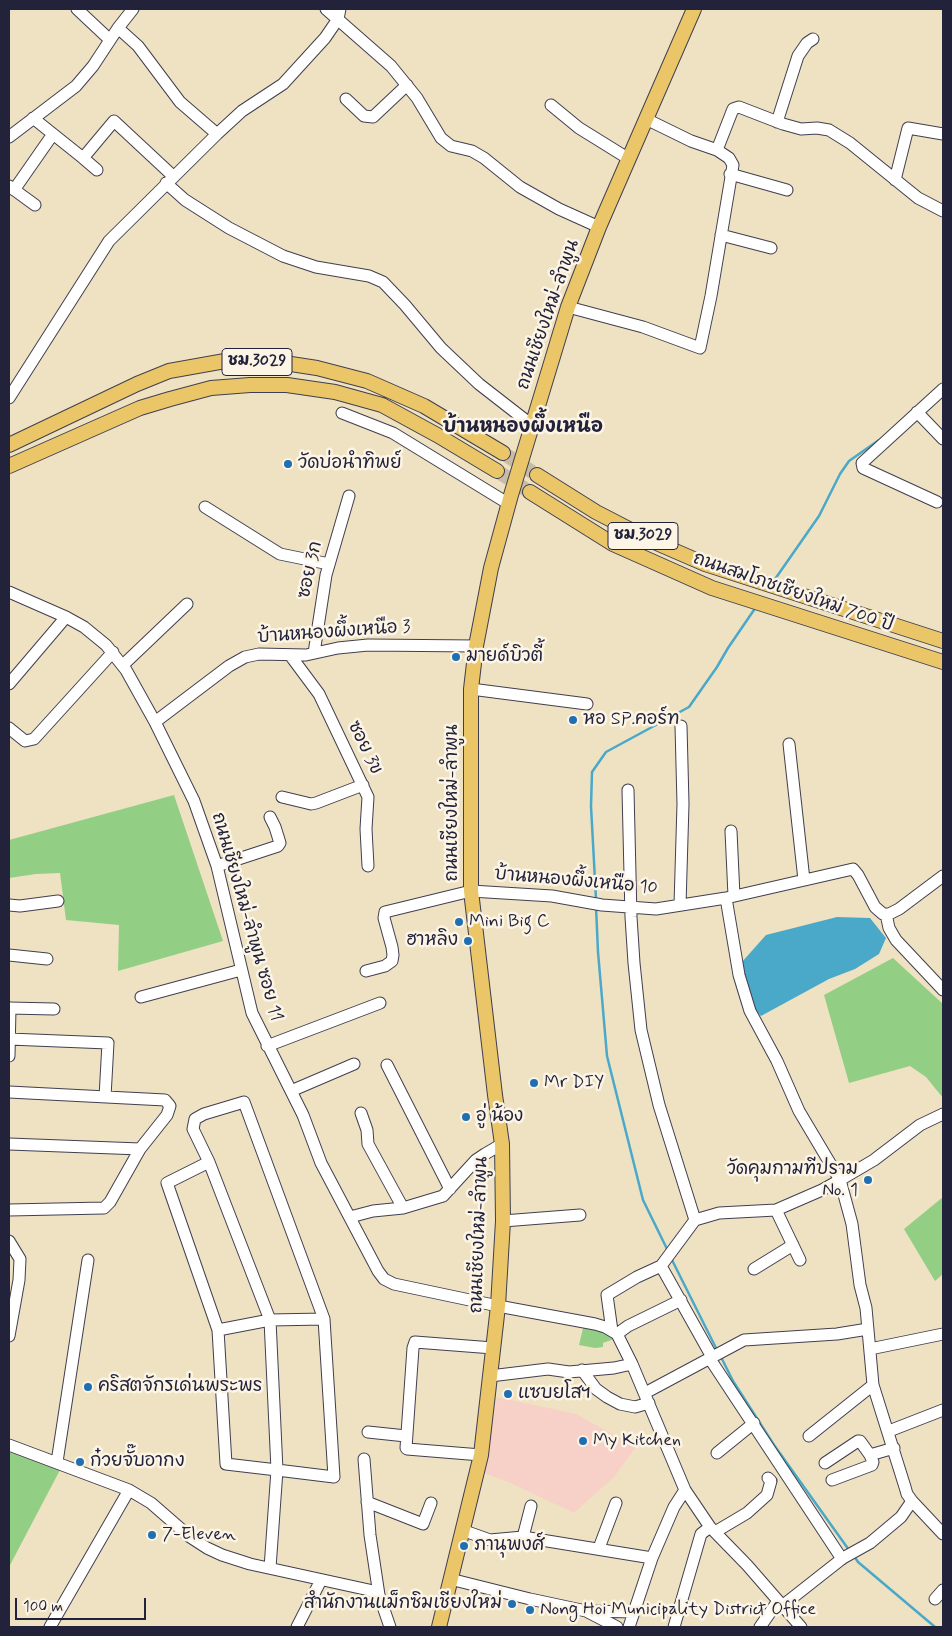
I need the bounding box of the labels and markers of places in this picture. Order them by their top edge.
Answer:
place label: วัดบ่อนำทิพย์ [298,453,402,475]
marker: วัดบ่อนำทิพย์ [282,458,294,470]
place label: มายด์บิวตี้ [466,646,543,668]
marker: มายด์บิวตี้ [450,651,462,663]
place label: หอ SP.คอร์ท [583,709,679,731]
marker: หอ SP.คอร์ท [567,714,579,726]
place label: Mini Big C [469,911,550,933]
marker: Mini Big C [453,916,465,928]
place label: ฮาหลิง [407,930,458,952]
marker: ฮาหลิง [462,935,474,947]
place label: Mr DIY [544,1072,604,1094]
marker: Mr DIY [528,1077,540,1089]
place label: อู่ น้อง [476,1106,523,1128]
marker: อู่ น้อง [460,1111,472,1123]
place label: วัดคุมกามทีปราม No. 1 [727,1159,858,1202]
marker: วัดคุมกามทีปราม No. 1 [862,1174,874,1186]
place label: คริสตจักรเด่นพระพร [98,1376,262,1398]
marker: คริสตจักรเด่นพระพร [82,1381,94,1393]
place label: แซบยโสฯ [518,1383,591,1405]
marker: แซบยโสฯ [502,1388,514,1400]
place label: My Kitchen [593,1430,681,1452]
marker: My Kitchen [577,1435,589,1447]
place label: ก๋วยจั๊บอากง [90,1451,184,1473]
marker: ก๋วยจั๊บอากง [74,1456,86,1468]
place label: 7-Eleven [162,1524,236,1546]
marker: 7-Eleven [146,1529,158,1541]
place label: ภานุพงศ์ [474,1535,544,1557]
marker: ภานุพงศ์ [458,1540,470,1552]
place label: สำนักงานแม็กซิมเชียงใหม่ [304,1593,502,1615]
marker: สำนักงานแม็กซิมเชียงใหม่ [506,1598,518,1610]
place label: Nong Hoi Municipality District Office [540,1599,816,1621]
marker: Nong Hoi Municipality District Office [524,1604,536,1616]

